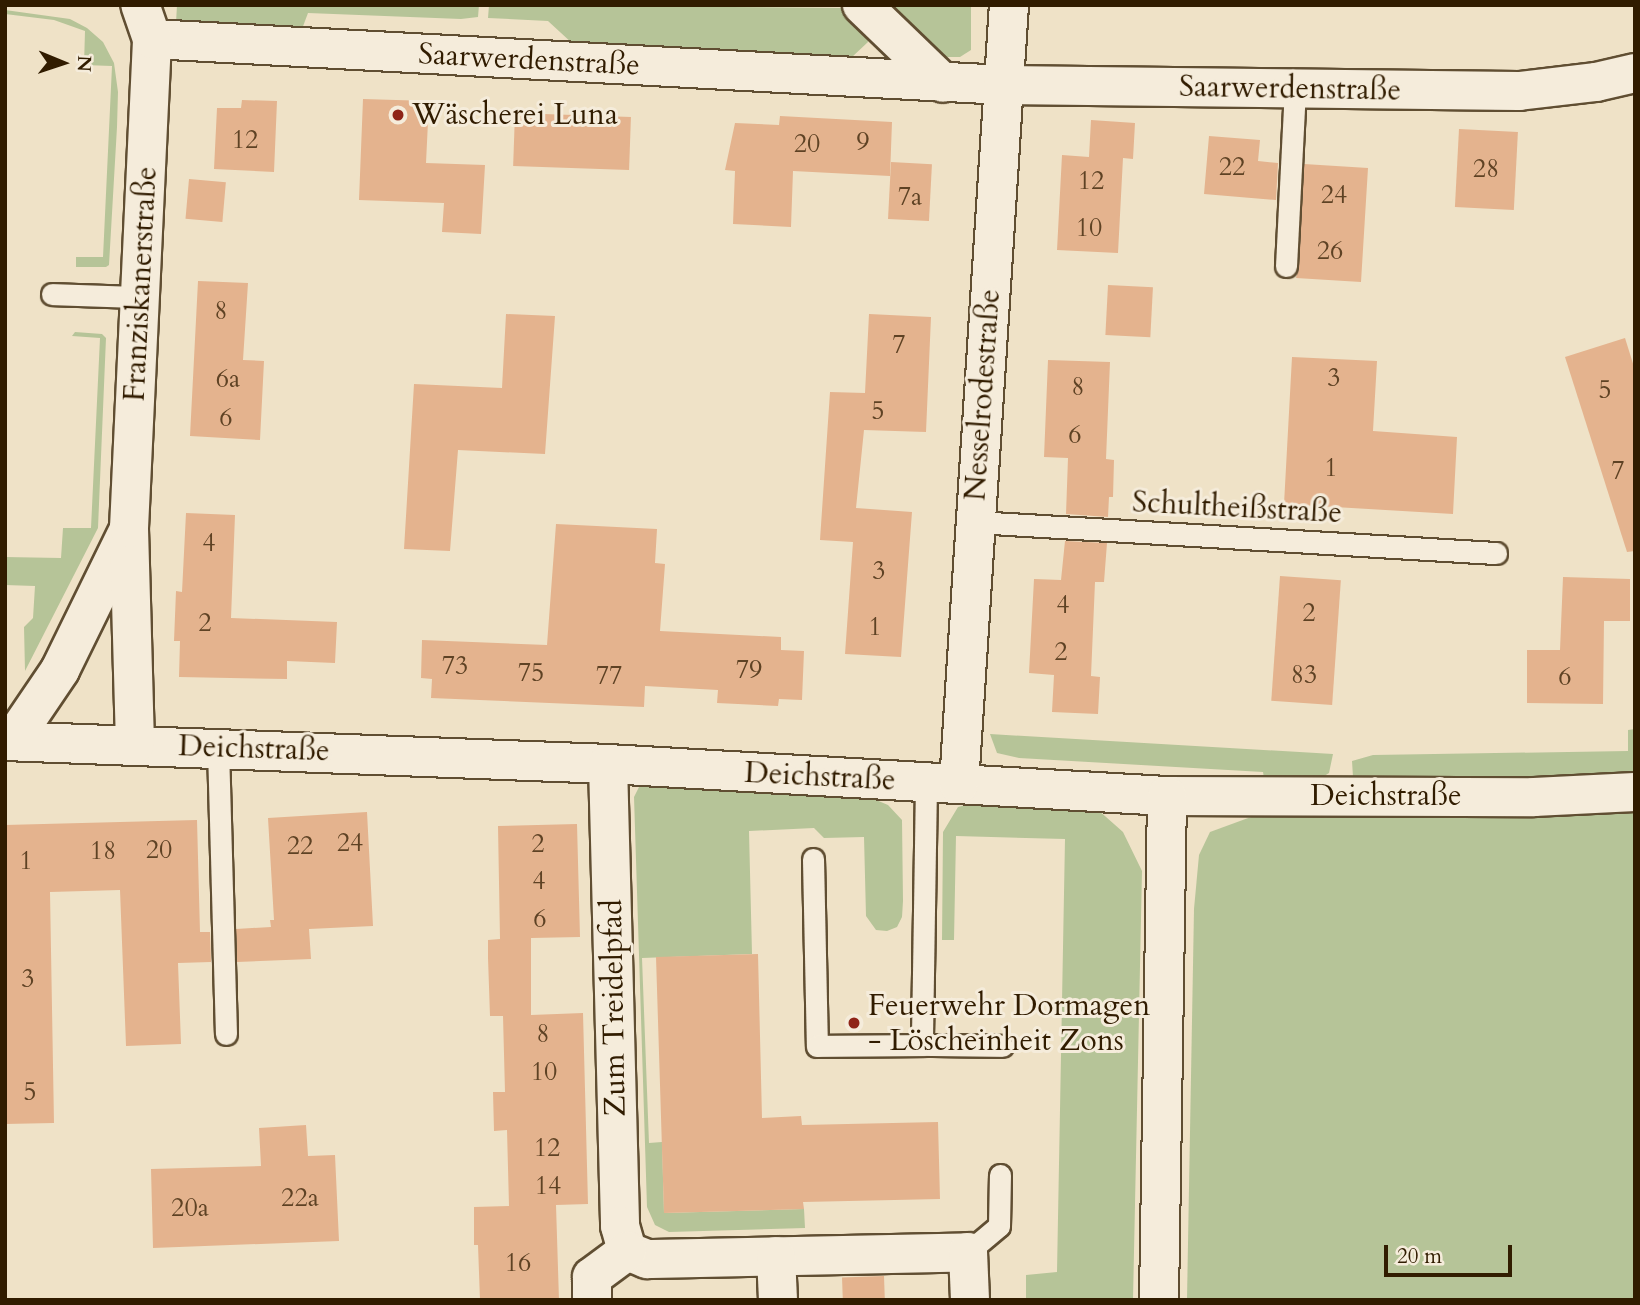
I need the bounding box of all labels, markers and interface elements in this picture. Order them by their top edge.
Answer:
north arrow [28,28,98,98]
street label: Saarwerdenstraße [417,36,641,84]
text: N [71,55,97,72]
street label: Saarwerdenstraße [1179,69,1401,109]
place label: Wäscherei Luna [412,97,618,133]
marker: Wäscherei Luna [390,107,406,123]
house number: 12 [232,124,258,156]
house number: 9 [856,126,870,158]
house number: 20 [794,128,820,160]
house number: 22 [1219,151,1245,183]
house number: 28 [1473,153,1499,185]
street label: Franziskanerstraße [117,165,165,403]
house number: 12 [1078,165,1104,197]
house number: 24 [1321,179,1347,211]
house number: 7a [898,181,922,213]
house number: 10 [1076,212,1102,244]
house number: 26 [1317,235,1343,267]
street label: Nesselrodestraße [958,288,1008,502]
house number: 8 [214,295,228,327]
house number: 7 [892,329,906,361]
house number: 3 [1327,362,1341,394]
house number: 6a [216,363,240,395]
house number: 8 [1071,371,1085,403]
house number: 5 [1598,374,1612,406]
house number: 5 [871,395,885,427]
house number: 6 [219,402,233,434]
house number: 6 [1068,419,1082,451]
house number: 1 [1324,452,1338,484]
house number: 7 [1611,455,1625,487]
street label: Schultheißstraße [1131,485,1343,531]
house number: 4 [202,527,216,559]
house number: 3 [872,555,886,587]
house number: 4 [1056,589,1070,621]
house number: 2 [1302,597,1316,629]
house number: 2 [198,607,212,639]
house number: 1 [868,611,882,643]
house number: 2 [1054,636,1068,668]
house number: 73 [442,650,468,682]
house number: 79 [736,654,762,686]
house number: 75 [518,657,544,689]
house number: 83 [1291,659,1317,691]
house number: 77 [596,660,622,692]
house number: 6 [1558,661,1572,693]
street label: Deichstraße [178,728,330,770]
street label: Deichstraße [743,755,897,799]
street label: Deichstraße [1310,778,1462,814]
house number: 24 [337,827,363,859]
house number: 2 [531,828,545,860]
house number: 22 [287,830,313,862]
house number: 20 [146,834,172,866]
house number: 18 [90,835,116,867]
house number: 1 [19,845,33,877]
house number: 4 [532,865,546,897]
street label: Zum Treidelpfad [594,899,634,1117]
house number: 6 [533,903,547,935]
house number: 3 [21,963,35,995]
place label: Feuerwehr Dormagen - Löscheinheit Zons [868,988,1150,1058]
marker: Feuerwehr Dormagen - Löscheinheit Zons [846,1015,862,1031]
house number: 8 [536,1018,550,1050]
house number: 10 [531,1056,557,1088]
house number: 5 [23,1076,37,1108]
house number: 12 [534,1132,560,1164]
house number: 14 [535,1170,561,1202]
house number: 22a [281,1182,319,1214]
house number: 20a [171,1192,209,1224]
scale bar [1388,1232,1516,1276]
text: 20 m [1397,1242,1442,1271]
house number: 16 [505,1247,531,1279]

